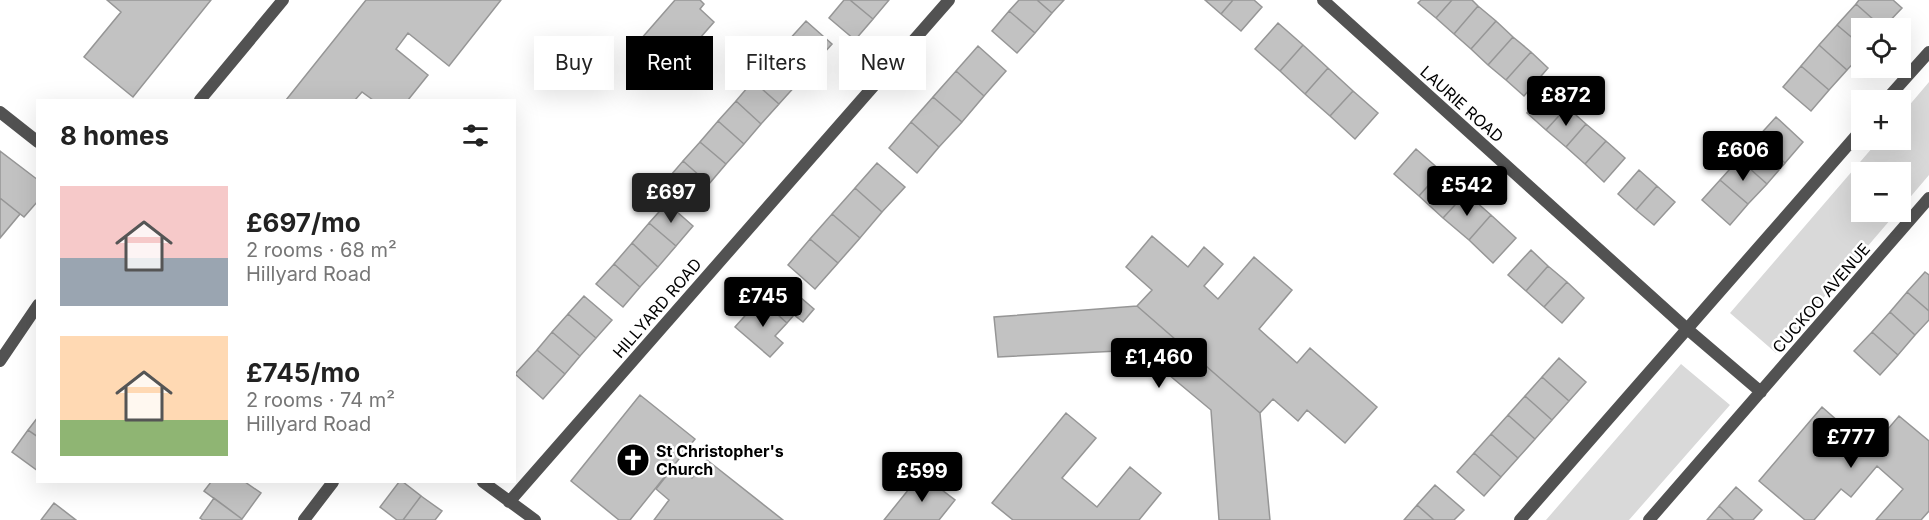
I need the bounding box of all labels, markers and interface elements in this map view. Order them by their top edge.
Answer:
map controls [1851,18,1911,222]
button: locate [1851,18,1911,78]
chip: Buy [534,36,614,90]
chip: Rent [626,36,713,90]
chip: Filters [725,36,827,90]
chip: New [839,36,926,90]
street label: LAURIE ROAD [1416,61,1508,147]
pin: £872 [1530,76,1602,127]
text: £872 [1541,83,1591,107]
button: + [1851,90,1911,150]
icon: filters [459,119,492,152]
text: 8 homes [60,120,169,151]
pin: £606 [1707,131,1779,182]
text: £606 [1717,138,1769,162]
button: − [1851,162,1911,222]
pin: £542 [1431,166,1503,217]
pin: £697 [635,173,707,224]
text: £542 [1441,173,1493,197]
text: £697 [646,180,696,204]
text: £697/mo [246,207,361,238]
icon: home [108,210,180,282]
text: 2 rooms · 68 m² [246,238,397,262]
street label: CUCKOO AVENUE [1768,239,1874,357]
street label: HILLYARD ROAD [608,254,706,362]
text: Hillyard Road [246,262,371,286]
pin: £745 [727,277,799,328]
text: £745 [738,284,788,308]
pin: £1,460 [1110,338,1208,389]
text: £1,460 [1125,345,1193,369]
text: £745/mo [246,357,360,388]
icon: home [108,360,180,432]
text: 2 rooms · 74 m² [246,388,395,412]
text: Hillyard Road [246,412,371,436]
pin: £777 [1815,418,1887,469]
text: £777 [1827,425,1875,449]
place label: St Christopher's Church [656,441,784,479]
church icon: St Christopher's Church [615,442,651,478]
pin: £599 [886,452,958,503]
text: £599 [896,459,948,483]

